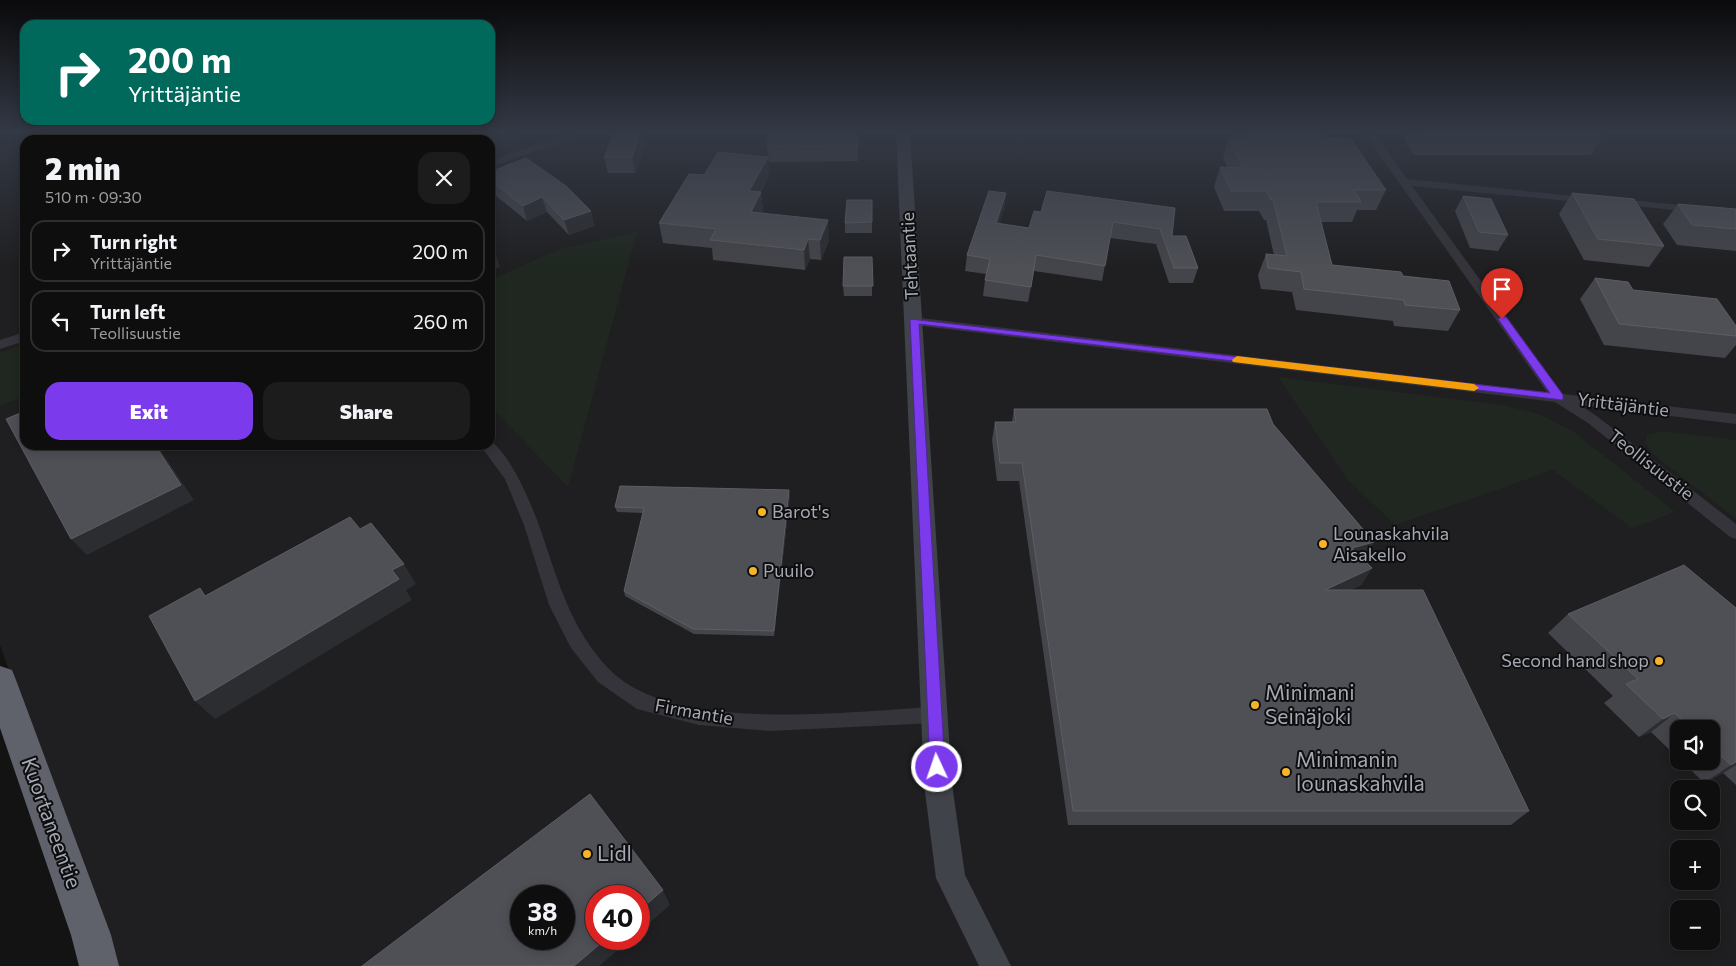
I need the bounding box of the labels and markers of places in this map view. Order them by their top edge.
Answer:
pin [1481,268,1523,319]
place label: Barot's [772,500,830,522]
marker: Barot's [756,506,768,518]
place label: Lounaskahvila Aisakello [1333,522,1449,565]
marker: Lounaskahvila Aisakello [1317,538,1329,550]
place label: Puuilo [763,559,814,581]
marker: Puuilo [747,565,759,577]
place label: Second hand shop [1501,649,1649,671]
marker: Second hand shop [1653,655,1665,667]
place label: Minimani Seinäjoki [1265,679,1355,728]
marker: Minimani Seinäjoki [1249,699,1261,711]
place label: Minimanin lounaskahvila [1296,746,1425,795]
marker: Minimanin lounaskahvila [1280,766,1292,778]
place label: Lidl [597,840,632,865]
marker: Lidl [581,848,593,860]

